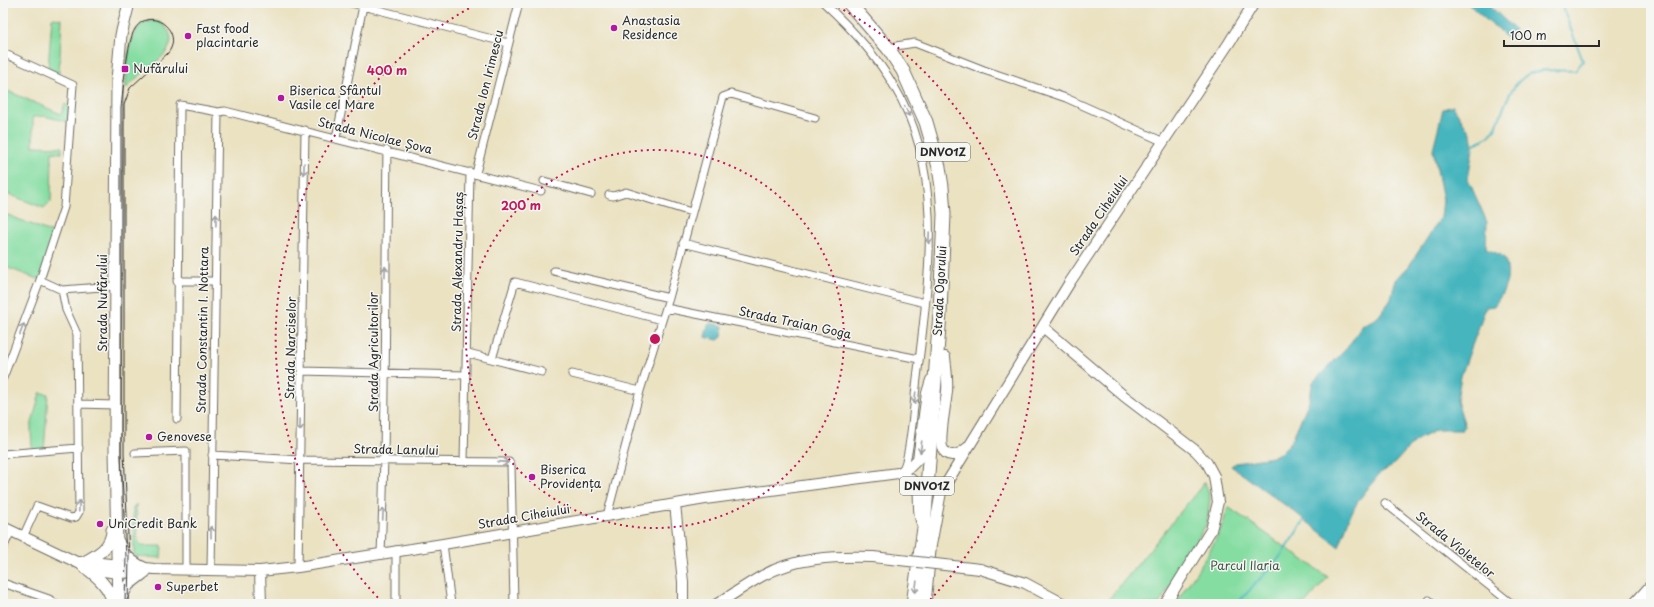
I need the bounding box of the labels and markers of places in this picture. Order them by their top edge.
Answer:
place label: Anastasia Residence [622,11,681,43]
place label: Fast food placintarie [196,19,259,51]
marker: Anastasia Residence [609,23,619,33]
marker: Fast food placintarie [183,31,193,41]
place label: Nufărului [133,59,188,77]
marker: Nufărului [120,64,130,74]
place label: Biserica Sfântul Vasile cel Mare [289,81,381,113]
marker: Biserica Sfântul Vasile cel Mare [276,93,286,103]
centre of rings [648,332,662,346]
place label: Genovese [157,427,212,445]
marker: Genovese [144,432,154,442]
place label: Biserica Providența [540,460,602,492]
marker: Biserica Providența [527,472,537,482]
place label: UniCredit Bank [108,514,197,532]
marker: UniCredit Bank [95,519,105,529]
place label: Superbet [166,577,219,595]
marker: Superbet [153,582,163,592]

